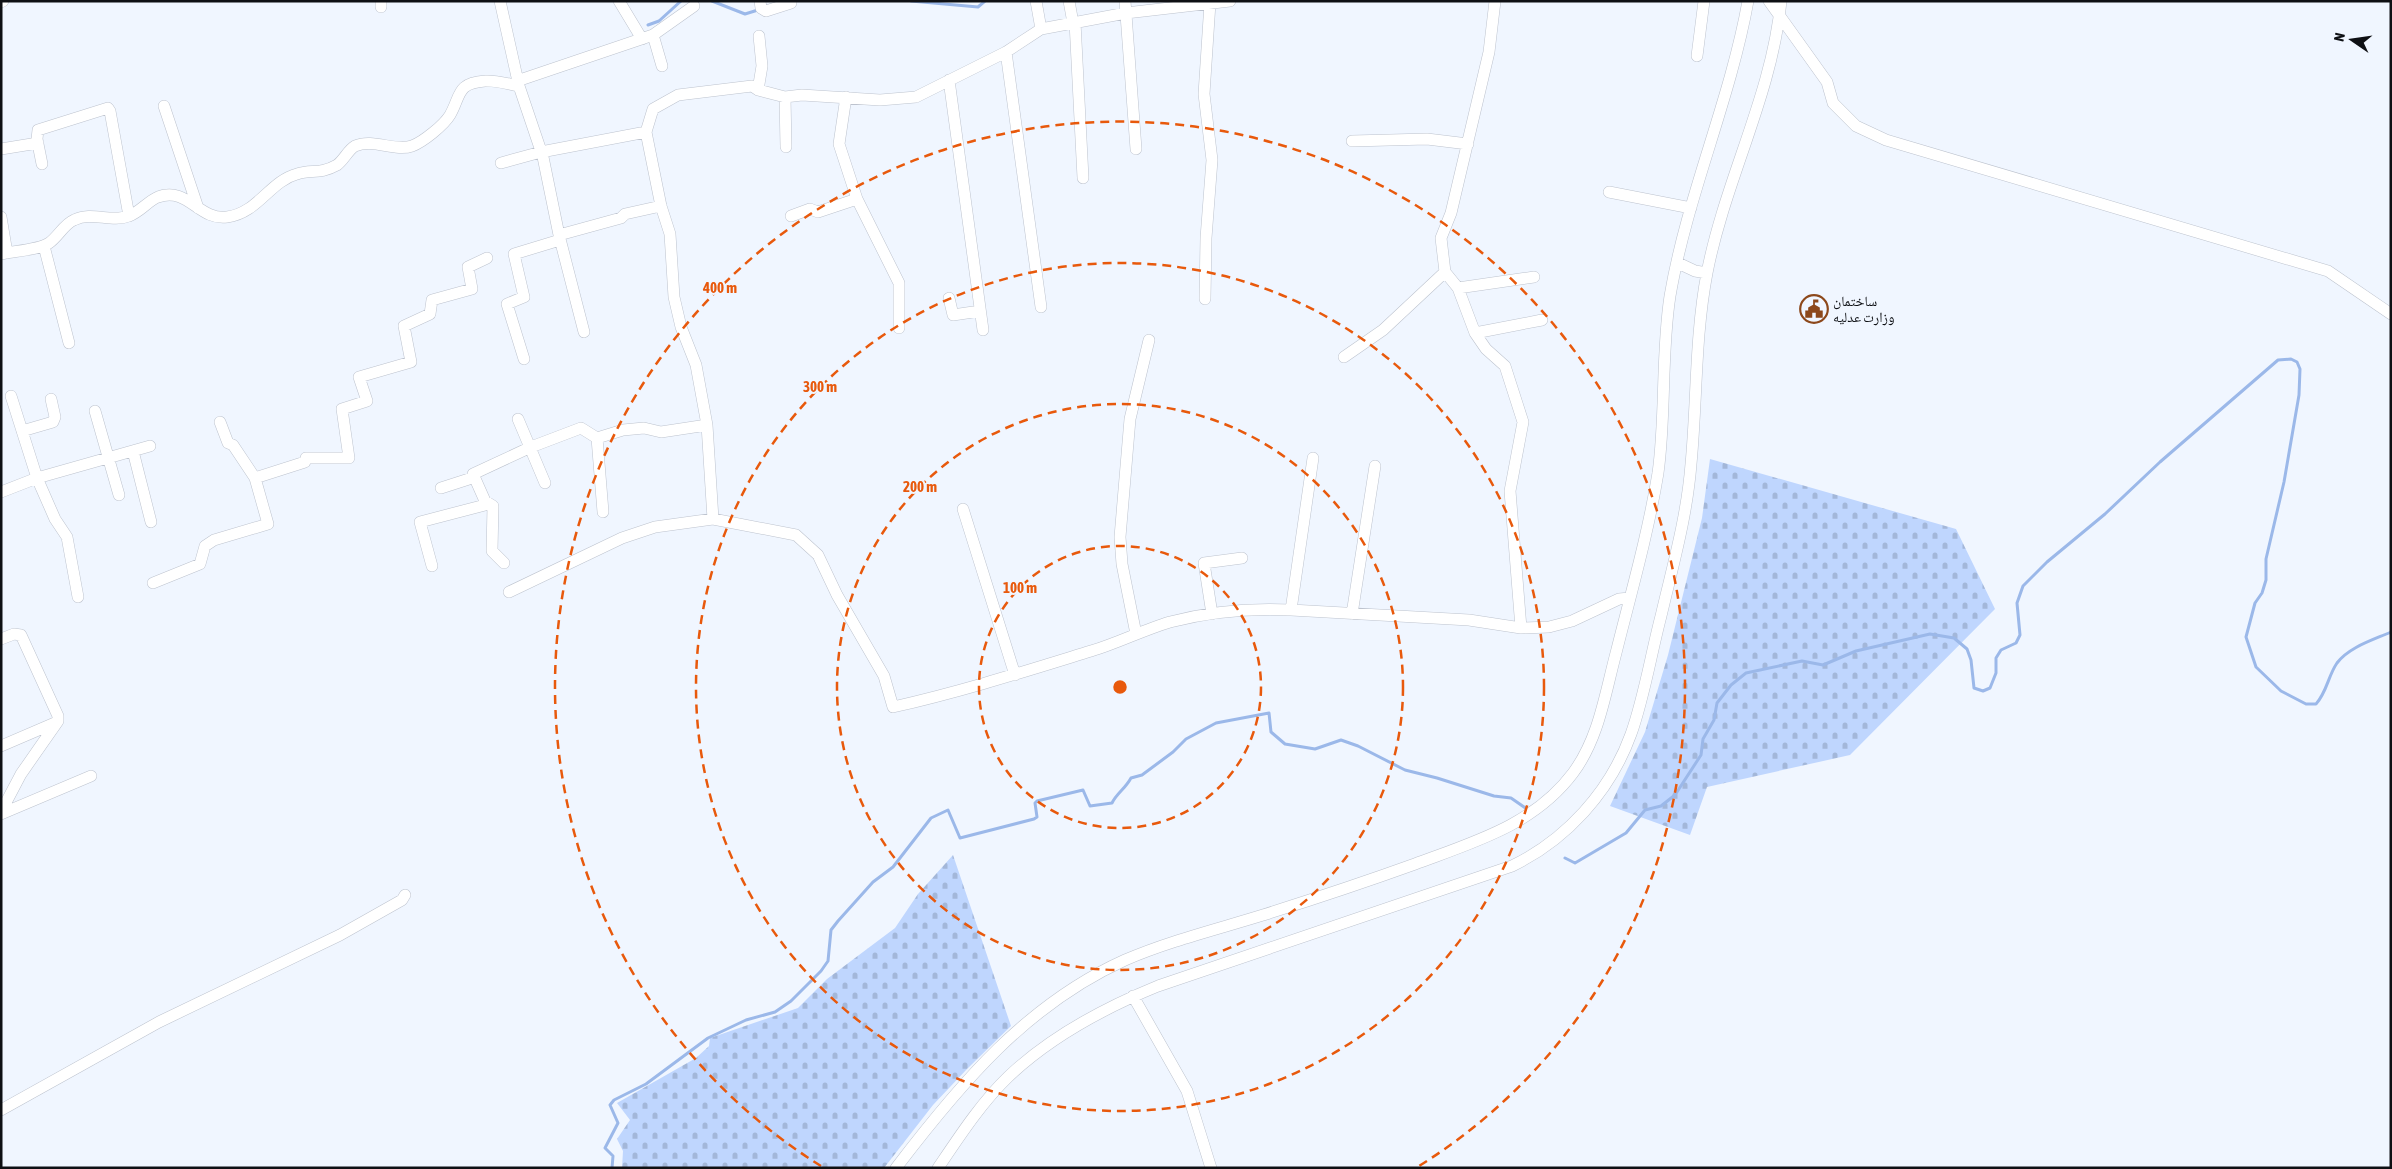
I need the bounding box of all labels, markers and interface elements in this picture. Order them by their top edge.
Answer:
north arrow [2327,15,2377,65]
text: N [2331,31,2348,43]
text: 400 m [702,279,737,296]
place label: ساختمان وزارت عدلیه [1833,293,1894,326]
public building icon: ساختمان وزارت عدلیه [1799,294,1829,324]
text: 300 m [803,378,837,395]
text: 200 m [903,478,937,495]
text: 100 m [1003,579,1037,596]
centre of rings [1111,678,1129,696]

